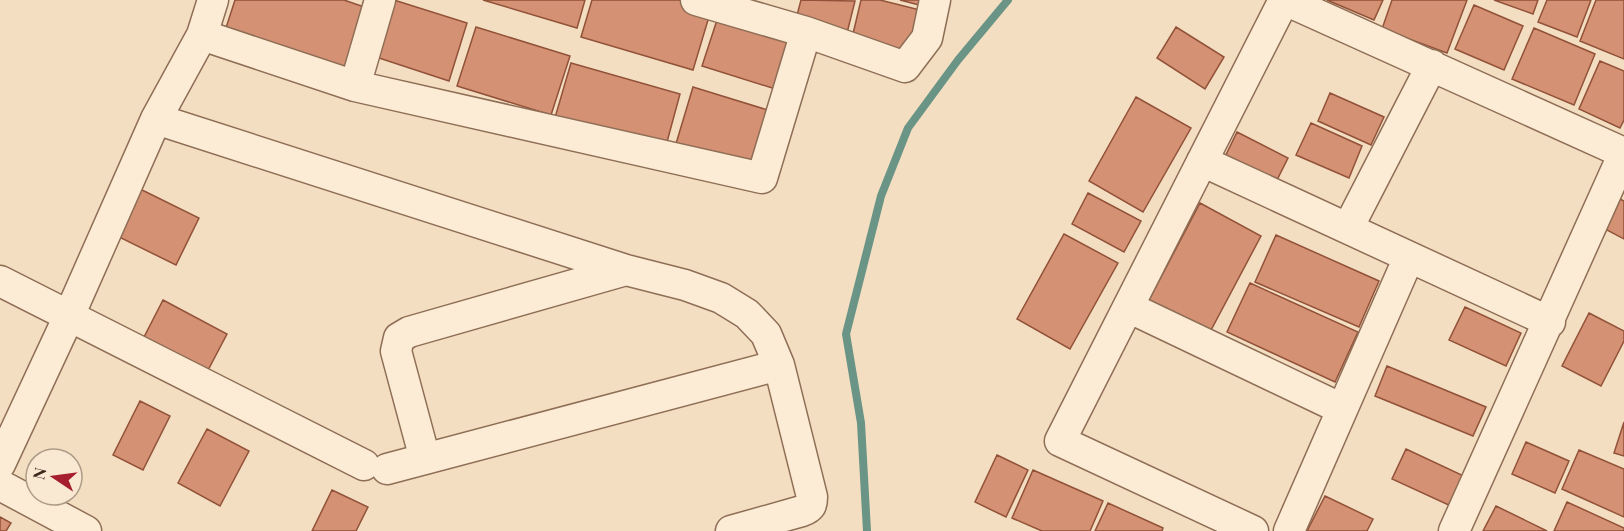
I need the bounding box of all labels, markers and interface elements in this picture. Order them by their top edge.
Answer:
north arrow [24,447,84,507]
text: N [27,465,51,482]

